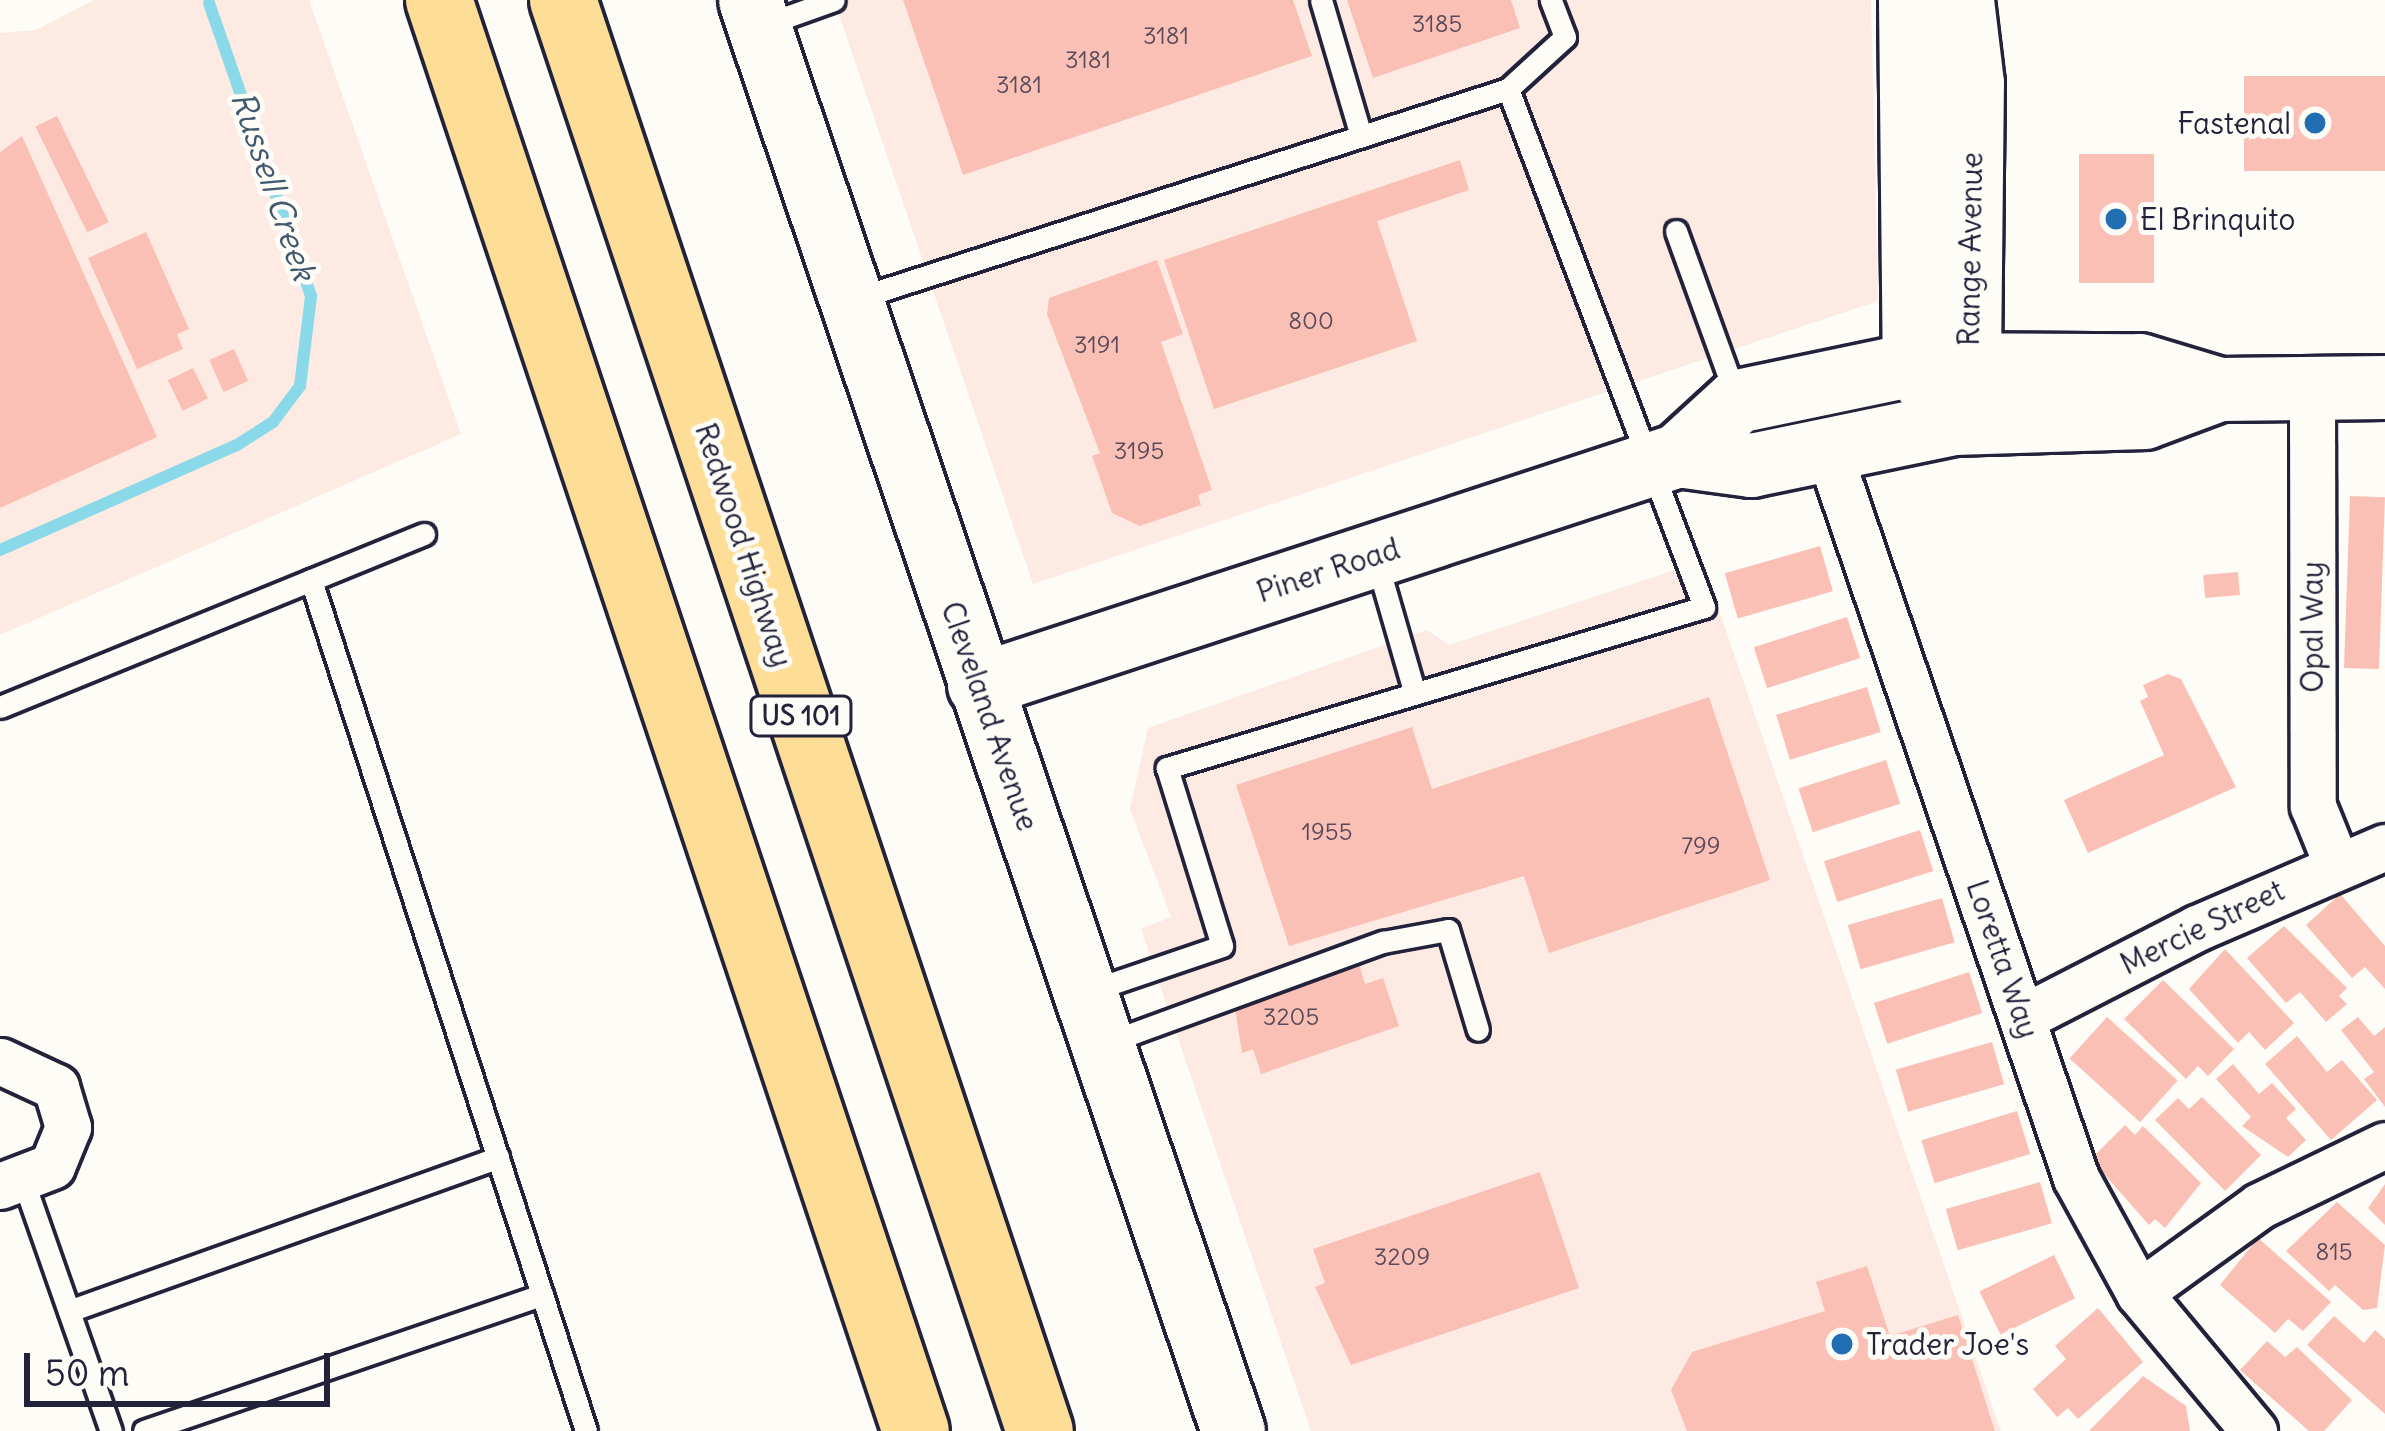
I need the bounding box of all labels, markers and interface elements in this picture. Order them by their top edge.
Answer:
house number: 3185 [1412,10,1462,38]
house number: 3181 [1143,22,1189,50]
house number: 3181 [1065,46,1111,74]
house number: 3181 [996,71,1042,99]
water label: Russell Creek [222,86,324,286]
place label: Fastenal [2177,105,2291,141]
marker: Fastenal [2302,110,2328,136]
street label: Range Avenue [1950,152,1990,346]
place label: El Brinquito [2140,201,2295,237]
marker: El Brinquito [2103,206,2129,232]
house number: 800 [1288,307,1334,335]
house number: 3191 [1074,331,1120,359]
street label: Redwood Highway [688,419,800,671]
house number: 3195 [1114,437,1164,465]
street label: Piner Road [1252,530,1404,610]
street label: Opal Way [2294,561,2330,693]
street label: Cleveland Avenue [934,597,1046,835]
road number: US 101 [747,695,855,737]
house number: 1955 [1302,818,1352,846]
house number: 799 [1681,832,1721,860]
street label: Mercie Street [2114,872,2290,982]
street label: Loretta Way [1959,875,2047,1043]
house number: 3205 [1263,1003,1319,1031]
house number: 815 [2315,1238,2353,1266]
house number: 3209 [1374,1243,1430,1271]
place label: Trader Joe's [1866,1326,2029,1362]
scale bar [30,1329,336,1403]
marker: Trader Joe's [1829,1331,1855,1357]
text: 50 m [45,1351,130,1396]

